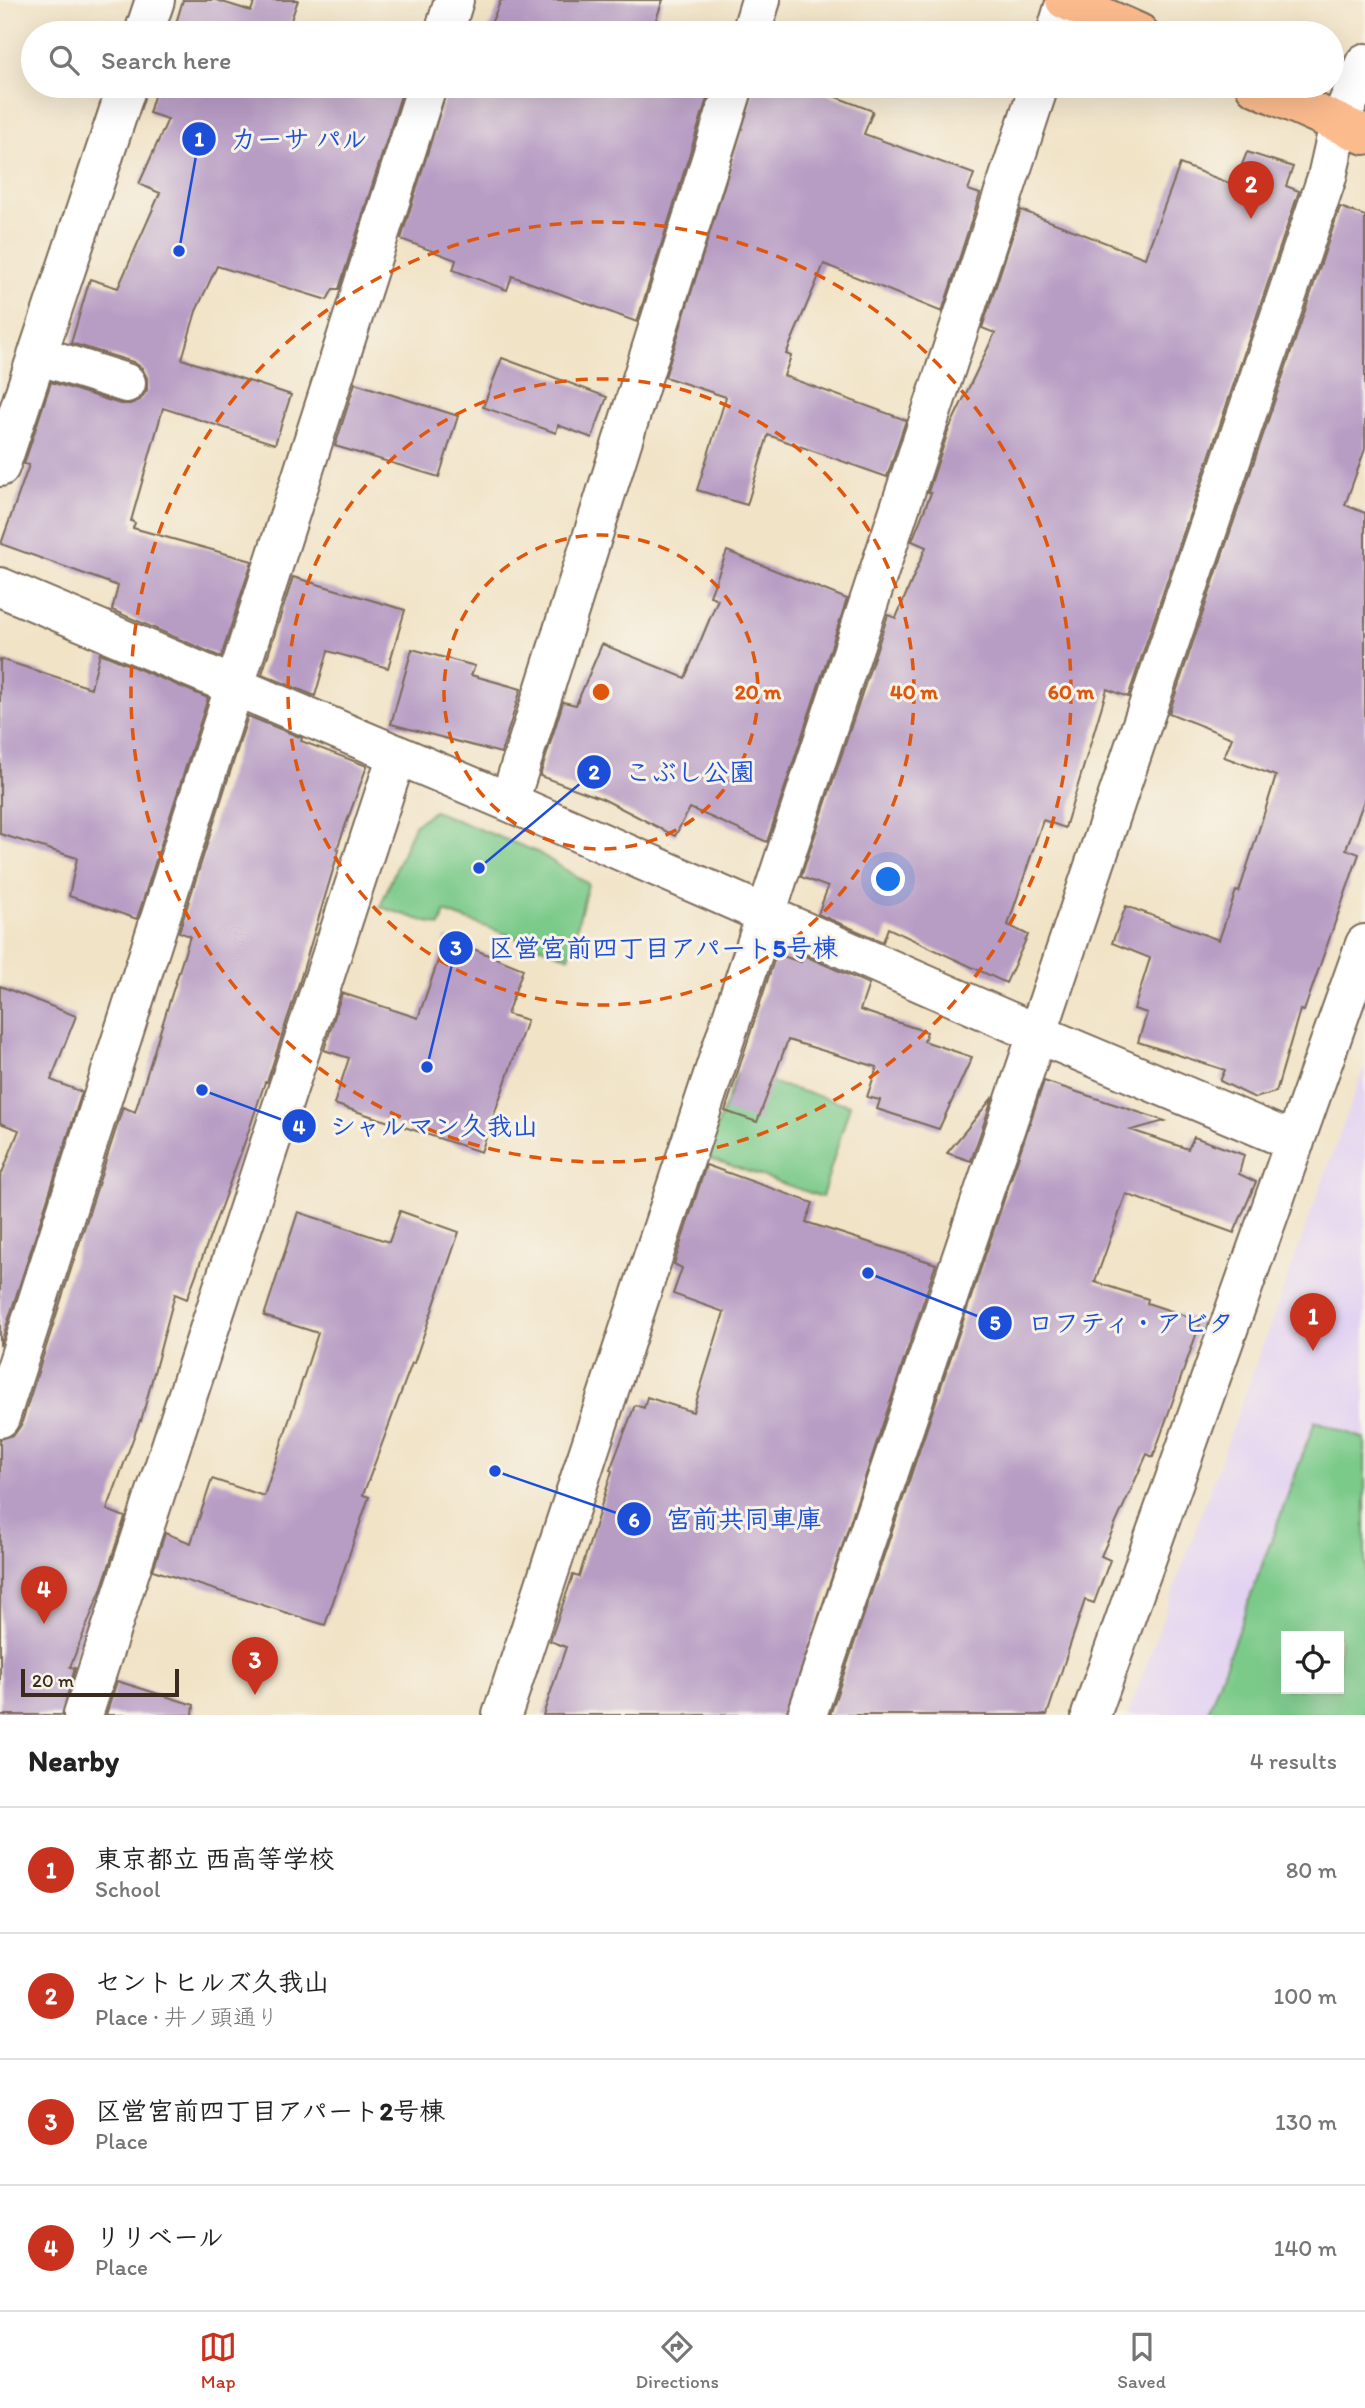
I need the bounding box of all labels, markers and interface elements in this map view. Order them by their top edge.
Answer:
search box [21,21,1344,98]
icon: search [45,41,83,79]
text: Search here [101,44,231,76]
callout: カーサ パル [182,115,381,162]
text: カーサ パル [231,123,367,155]
text: 1 [194,126,204,151]
pin: 2 [1228,161,1274,219]
text: 20 m [735,679,782,704]
text: 40 m [890,679,938,704]
text: 60 m [1048,679,1095,704]
centre of rings [589,680,613,704]
callout: こぶし公園 [576,748,769,795]
text: こぶし公園 [625,756,755,788]
text: 2 [588,759,600,784]
your location [871,862,905,896]
callout: 区営宮前四丁目アパート5号棟 [439,924,853,971]
text: 区営宮前四丁目アパート5号棟 [488,932,838,964]
text: 3 [450,935,462,960]
callout: シャルマン久我山 [281,1103,552,1150]
text: シャルマン久我山 [330,1110,538,1142]
text: 4 [293,1114,306,1139]
pin: 1 [1290,1293,1336,1351]
callout: ロフティ・アビタ [978,1300,1249,1347]
text: ロフティ・アビタ [1028,1307,1234,1339]
text: 5 [989,1310,1001,1335]
callout: 宮前共同車庫 [617,1496,836,1543]
text: 宮前共同車庫 [666,1503,822,1535]
text: 6 [628,1507,640,1532]
pin: 4 [21,1566,67,1624]
map controls [1281,1631,1344,1694]
button: locate [1281,1631,1344,1694]
pin: 3 [232,1637,278,1695]
scale bar [21,1666,178,1698]
text: 20 m [32,1669,74,1692]
text: Nearby [28,1742,119,1779]
text: 4 results [1250,1747,1337,1775]
text: 東京都立 西高等学校 [95,1843,335,1875]
text: 1 [46,1856,56,1884]
text: 80 m [1286,1856,1337,1884]
text: School [95,1875,160,1903]
text: セントヒルズ久我山 [95,1966,330,1998]
text: 2 [45,1982,57,2010]
text: 100 m [1273,1982,1337,2010]
text: Place · 井ノ頭通り [95,2003,279,2031]
text: 区営宮前四丁目アパート2号棟 [95,2095,445,2127]
text: 3 [45,2108,57,2136]
text: 130 m [1275,2108,1337,2136]
text: Place [95,2127,148,2155]
text: リリベール [95,2221,224,2253]
text: 4 [44,2234,58,2262]
text: 140 m [1274,2234,1337,2262]
text: Place [95,2253,148,2281]
tab: Map [199,2328,237,2393]
tab: Directions [635,2328,719,2393]
tab: Saved [1117,2328,1166,2393]

